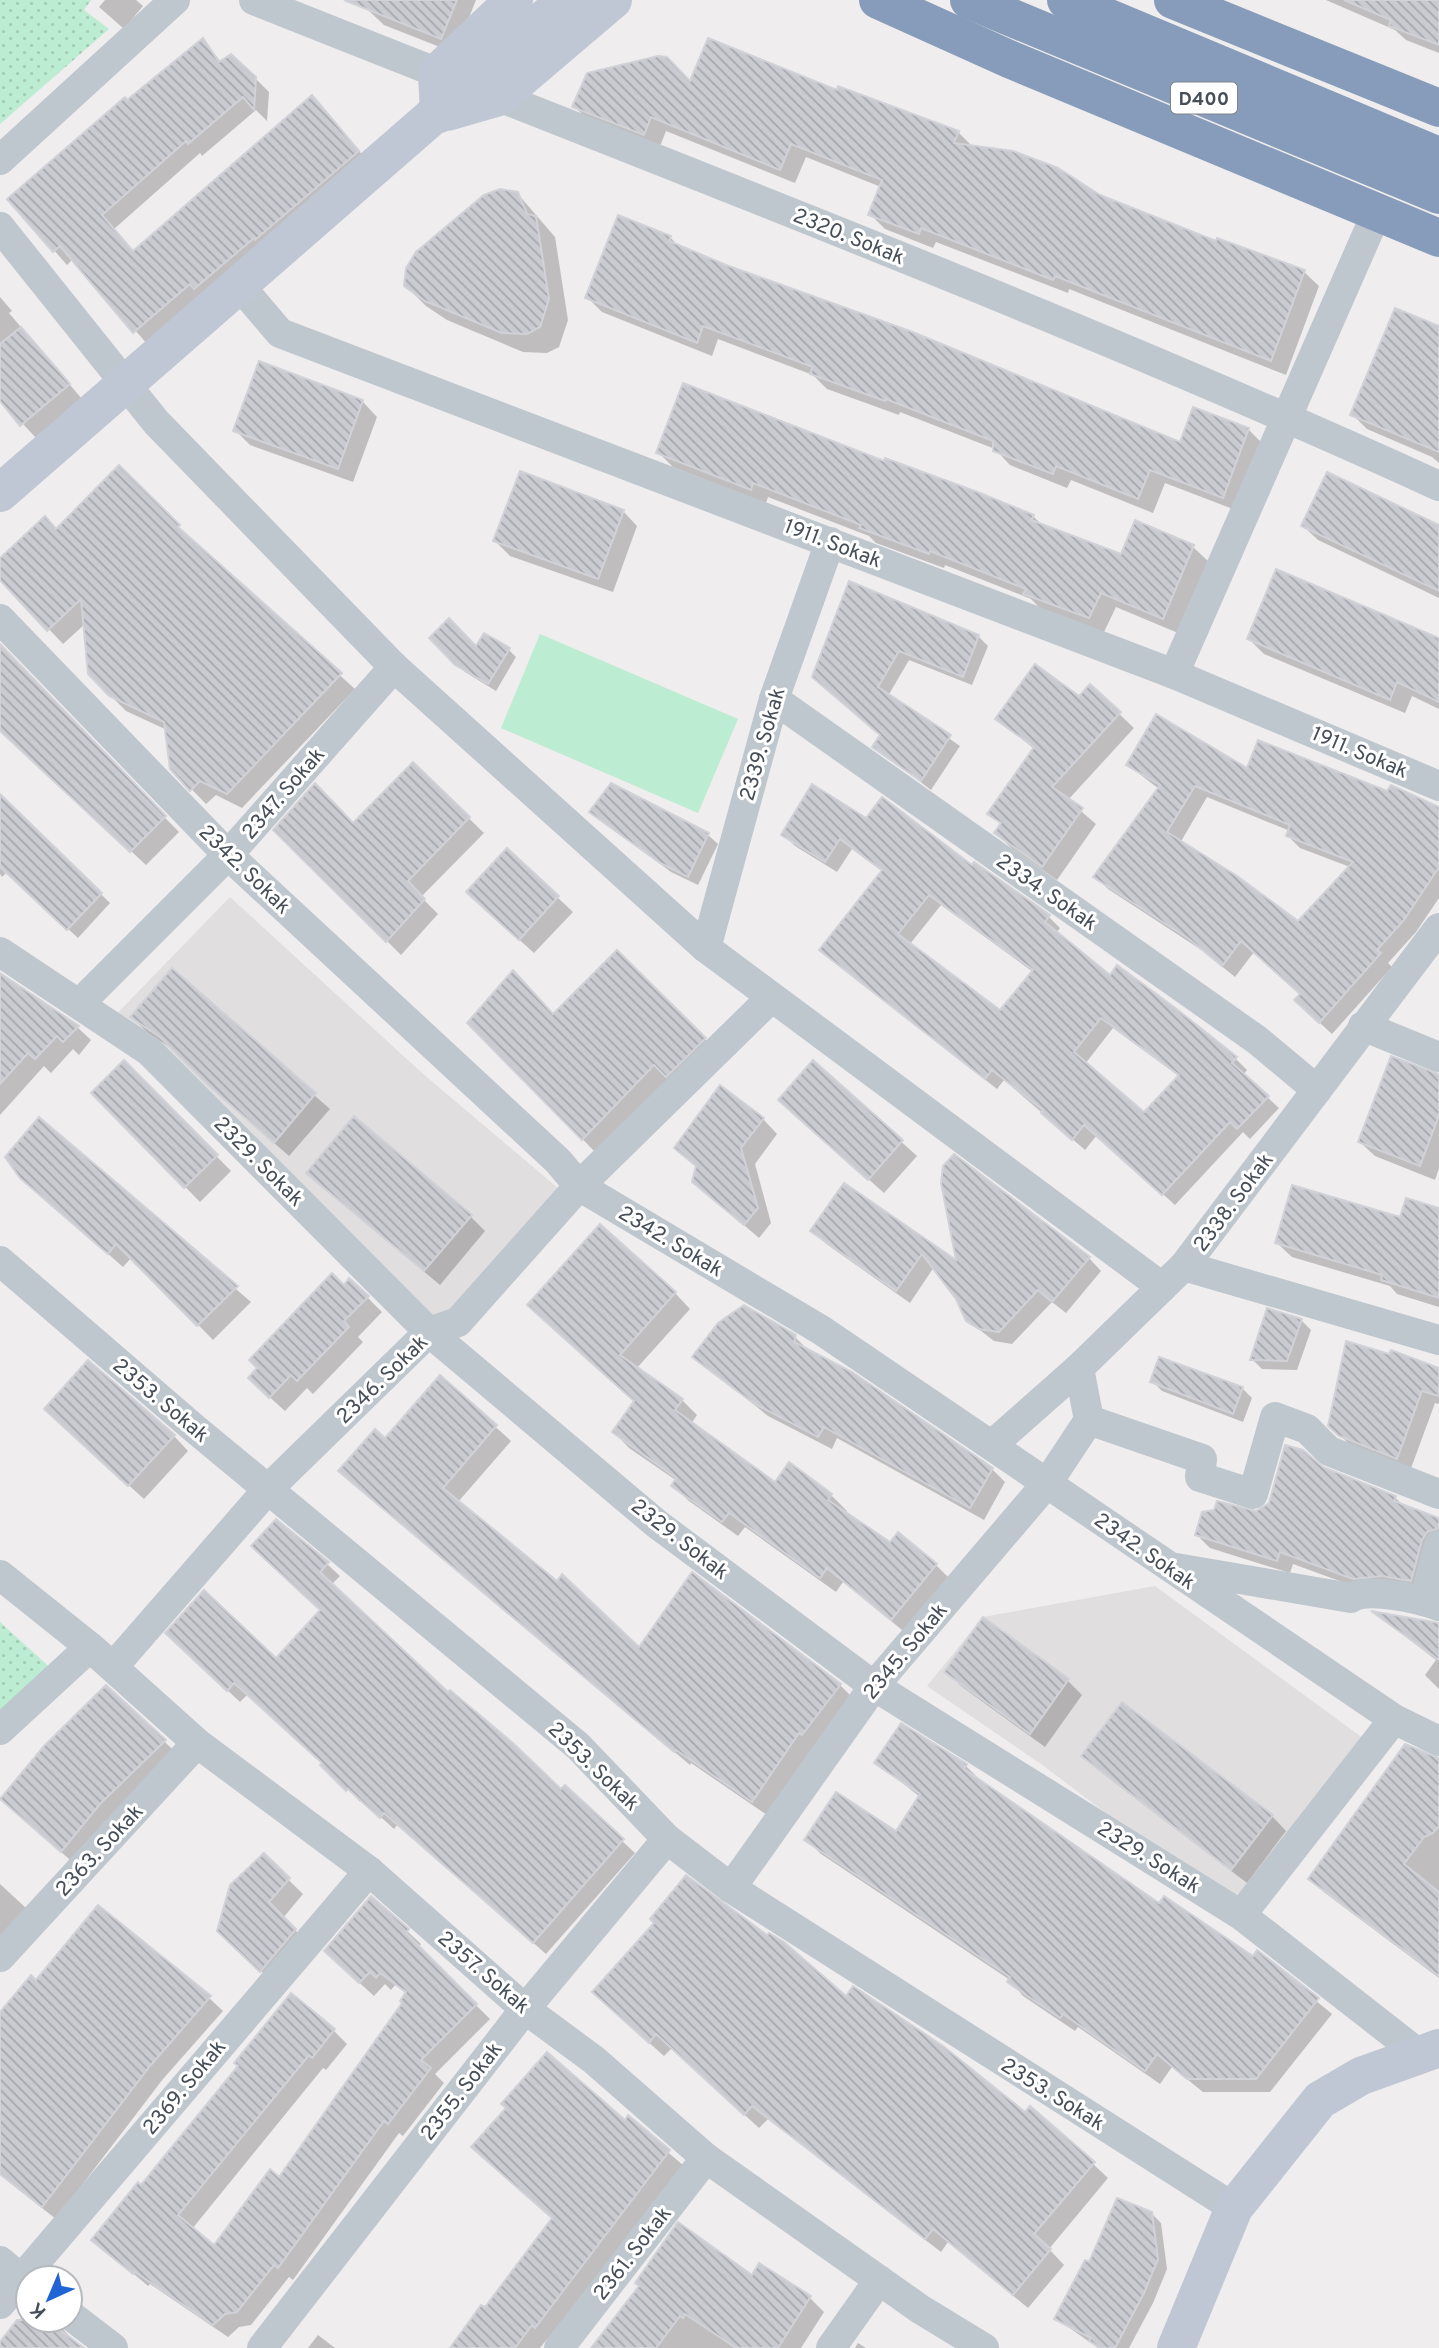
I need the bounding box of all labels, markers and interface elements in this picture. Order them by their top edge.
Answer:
road number: D400 [1171,82,1237,114]
street label: 2320. Sokak [789,203,908,272]
street label: 1911. Sokak [780,513,885,575]
street label: 2339. Sokak [734,685,792,804]
street label: 1911. Sokak [1307,721,1412,786]
street label: 2347. Sokak [237,742,332,846]
street label: 2342. Sokak [192,819,296,921]
street label: 2334. Sokak [990,848,1102,938]
street label: 2329. Sokak [207,1111,309,1213]
street label: 2338. Sokak [1188,1148,1280,1258]
street label: 2342. Sokak [613,1200,728,1284]
street label: 2346. Sokak [331,1330,435,1431]
street label: 2353. Sokak [106,1353,214,1449]
street label: 2329. Sokak [625,1494,733,1587]
street label: 2342. Sokak [1088,1507,1200,1597]
street label: 2345. Sokak [858,1598,954,1706]
street label: 2353. Sokak [541,1717,645,1818]
street label: 2363. Sokak [50,1799,150,1903]
street label: 2329. Sokak [1091,1816,1205,1901]
street label: 2357. Sokak [431,1926,535,2021]
street label: 2369. Sokak [137,2035,233,2141]
street label: 2355. Sokak [415,2037,509,2147]
street label: 2353. Sokak [995,2053,1109,2138]
street label: 2361. Sokak [588,2201,678,2306]
north arrow [14,2264,84,2334]
text: K [25,2296,52,2323]

